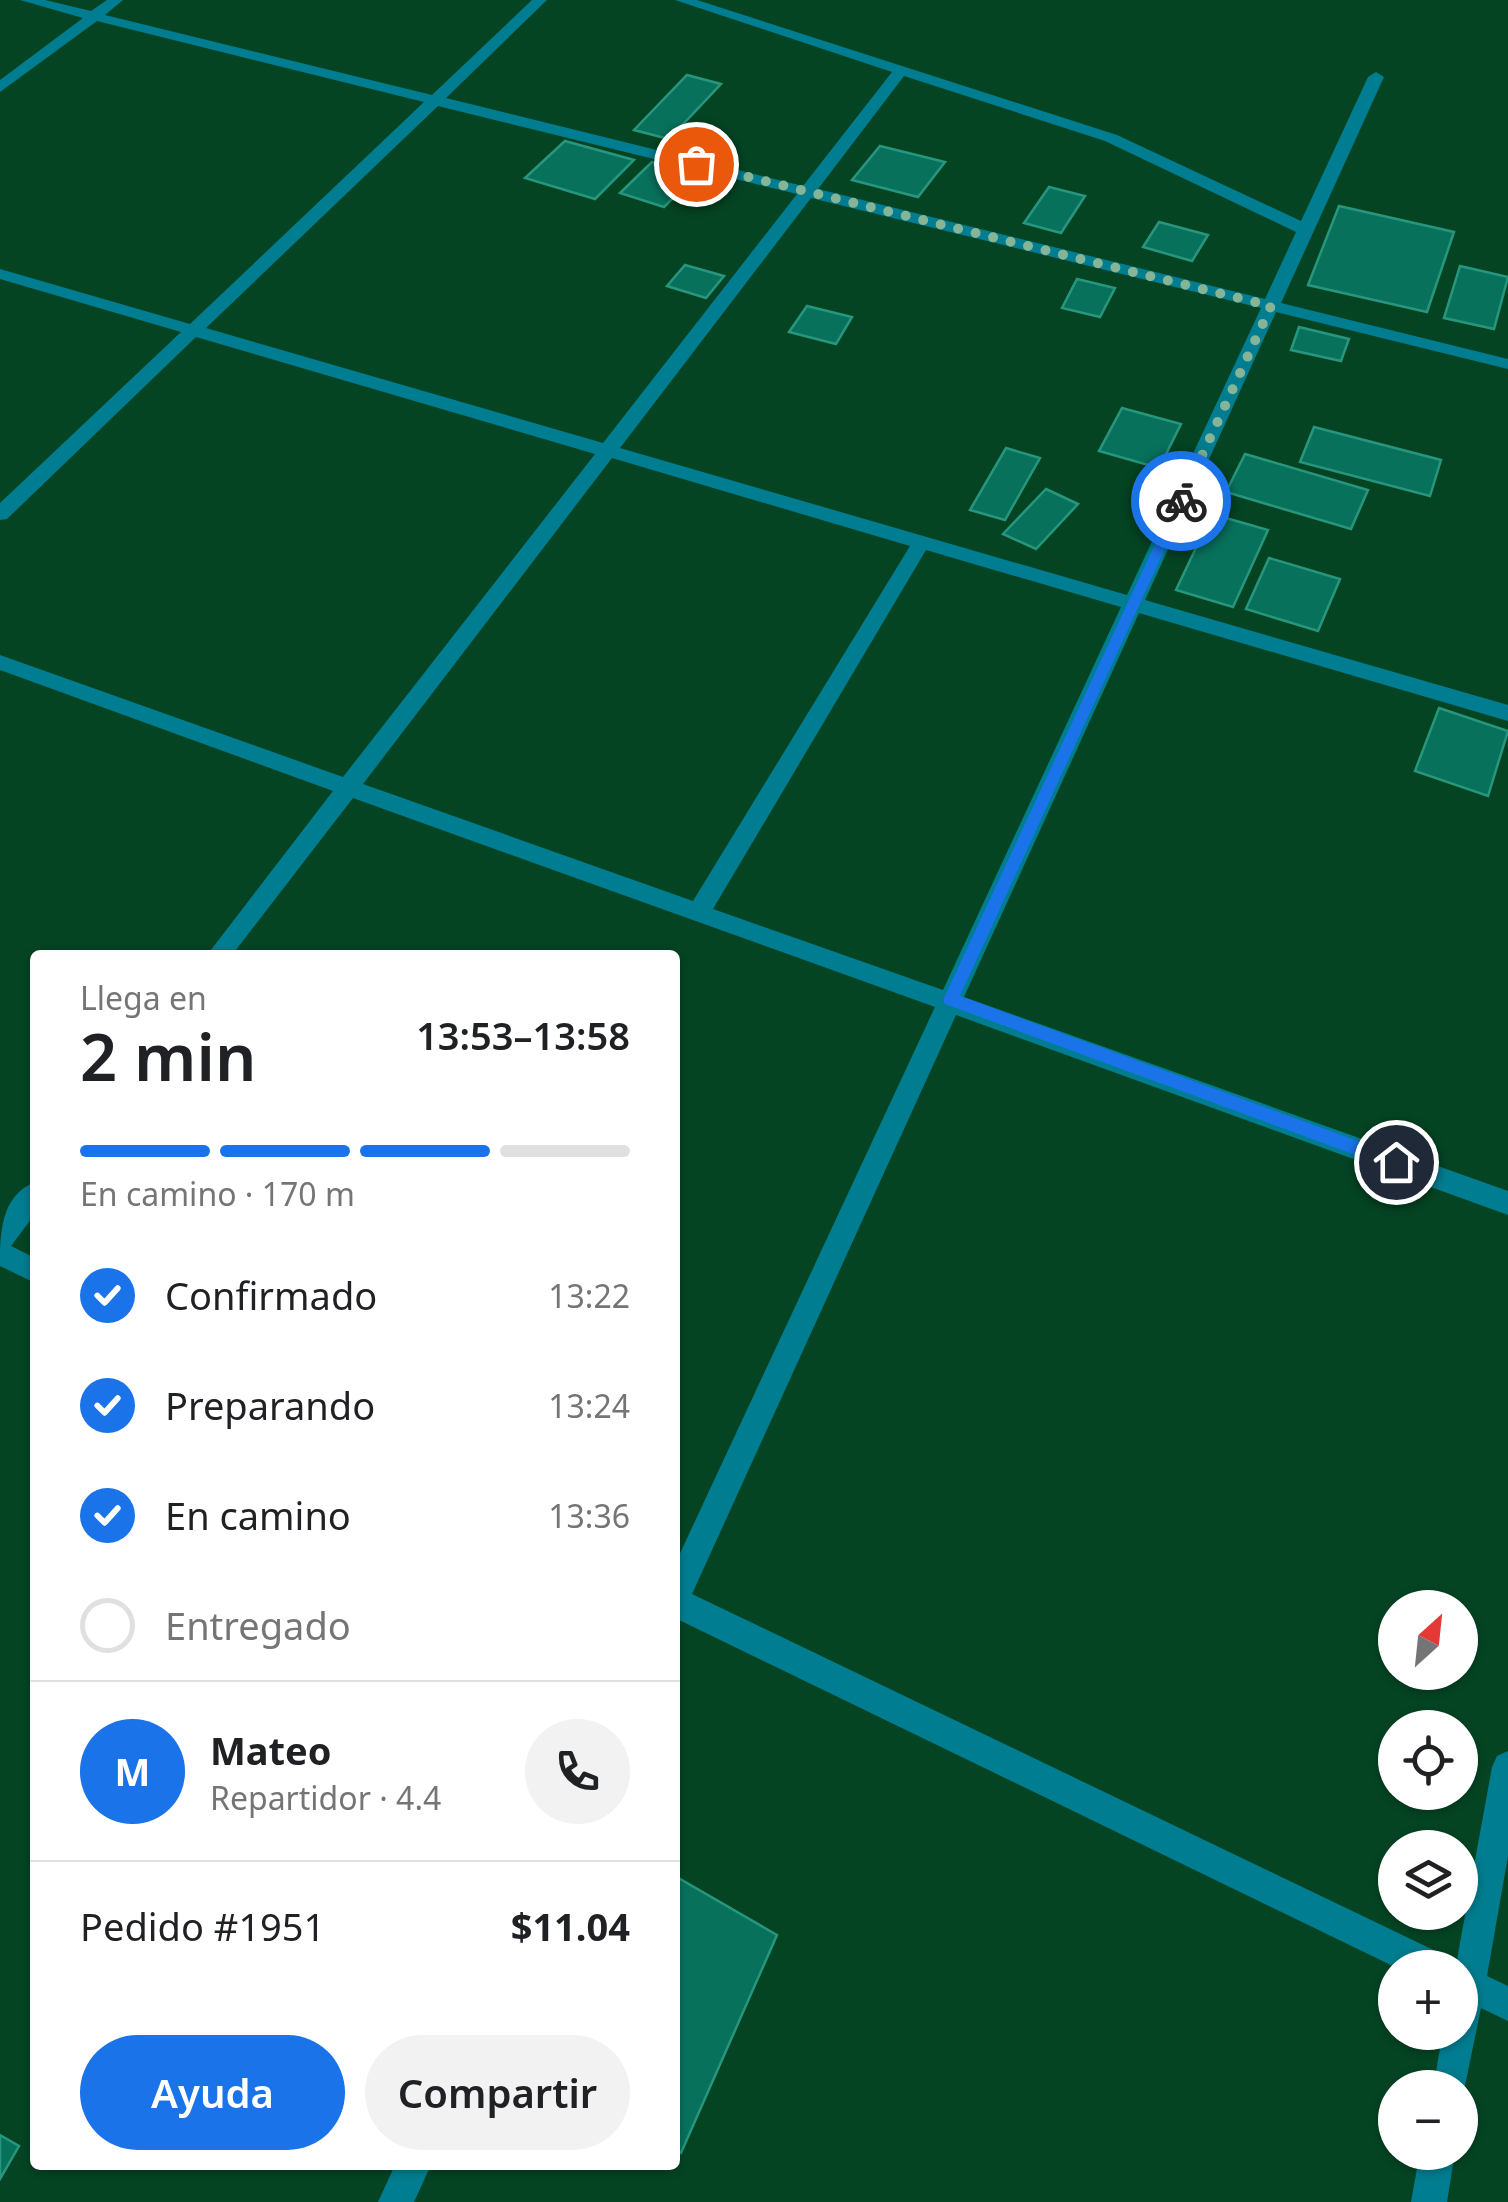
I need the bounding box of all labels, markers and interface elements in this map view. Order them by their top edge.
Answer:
pin [654,122,739,207]
icon: bag [669,137,724,192]
courier [1131,451,1231,551]
icon: bike [1154,474,1209,529]
text: Llega en [80,976,207,1019]
text: 13:53–13:58 [416,1009,630,1061]
text: 2 min [80,1012,256,1100]
pin [1354,1120,1439,1205]
icon: home [1369,1135,1424,1190]
text: En camino · 170 m [80,1172,355,1215]
icon: check [80,1268,135,1323]
text: Confirmado [165,1269,377,1321]
text: 13:22 [548,1274,630,1317]
icon: check [80,1378,135,1433]
text: Preparando [165,1379,375,1431]
text: 13:24 [548,1384,630,1427]
icon: check [80,1488,135,1543]
text: En camino [165,1489,351,1541]
text: 13:36 [548,1494,630,1537]
north arrow [1378,1590,1478,1690]
map controls [1378,1590,1478,2170]
text: Entregado [165,1599,351,1651]
button: locate [1378,1710,1478,1810]
button: phone [525,1719,630,1824]
text: Mateo [210,1724,332,1776]
text: M [115,1745,150,1797]
text: Repartidor · 4.4 [210,1776,441,1819]
button: layers [1378,1830,1478,1930]
text: Pedido #1951 [80,1900,325,1952]
text: $11.04 [511,1900,630,1952]
button: + [1378,1950,1478,2050]
button: Ayuda [80,2035,345,2150]
button: Compartir [365,2035,630,2150]
button: − [1378,2070,1478,2170]

